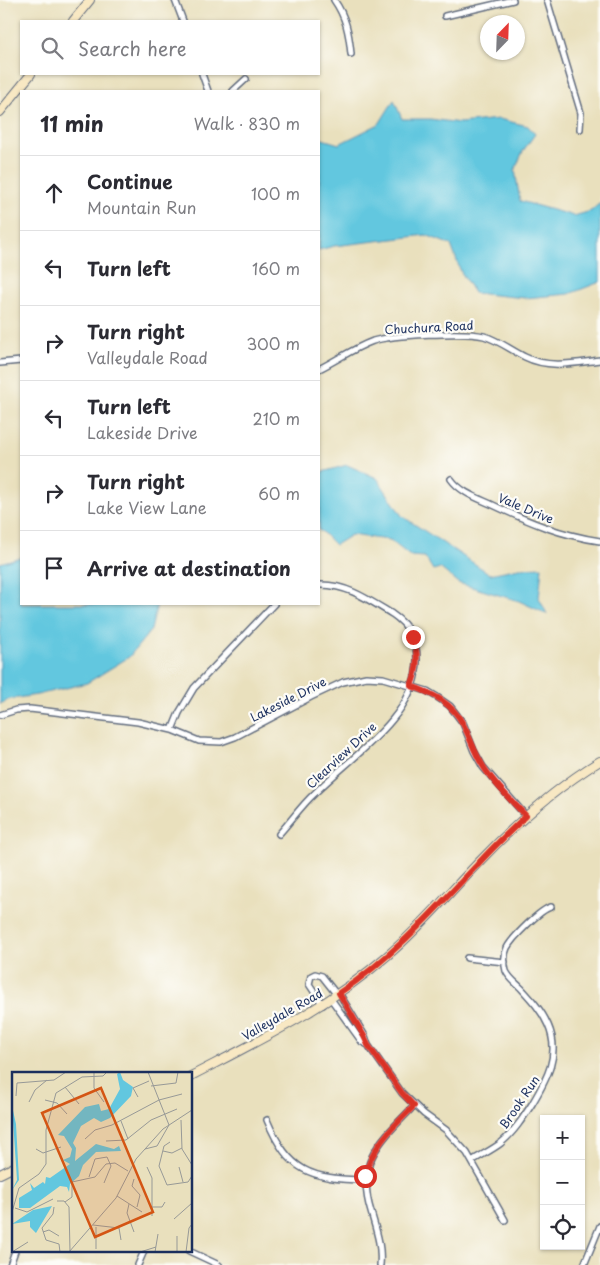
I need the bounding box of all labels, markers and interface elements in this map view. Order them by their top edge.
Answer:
north arrow [480,15,525,60]
search box [20,20,320,75]
icon: search [38,34,66,62]
text: Search here [78,34,187,62]
text: 11 min [40,107,104,139]
text: Walk · 830 m [194,111,300,135]
text: Continue [87,167,173,195]
icon: ahead [40,179,68,207]
text: 100 m [251,181,300,205]
text: Mountain Run [87,195,196,219]
icon: left [40,254,68,282]
text: Turn left [87,254,171,282]
text: 160 m [252,256,300,280]
street label: Chuchura Road [384,316,474,338]
text: Turn right [87,317,185,345]
icon: right [40,329,68,357]
text: 300 m [246,331,300,355]
text: Valleydale Road [87,345,208,369]
text: Turn left [87,392,171,420]
icon: left [40,404,68,432]
text: 210 m [252,406,300,430]
text: Lakeside Drive [87,420,198,444]
text: Turn right [87,467,185,495]
icon: right [40,479,68,507]
text: 60 m [258,481,300,505]
street label: Vale Drive [495,488,557,528]
text: Lake View Lane [87,495,207,519]
icon: arrive [40,554,68,582]
text: Arrive at destination [87,554,291,582]
route end [402,626,425,649]
street label: Lakeside Drive [247,672,330,726]
street label: Clearview Drive [302,718,380,792]
street label: Valleydale Road [238,984,326,1044]
inset map [12,1072,192,1252]
street label: Brook Run [494,1072,544,1132]
map controls [540,1115,585,1250]
button: + [540,1115,585,1160]
button: − [540,1160,585,1205]
route start [354,1165,377,1188]
button: locate [540,1205,585,1250]

